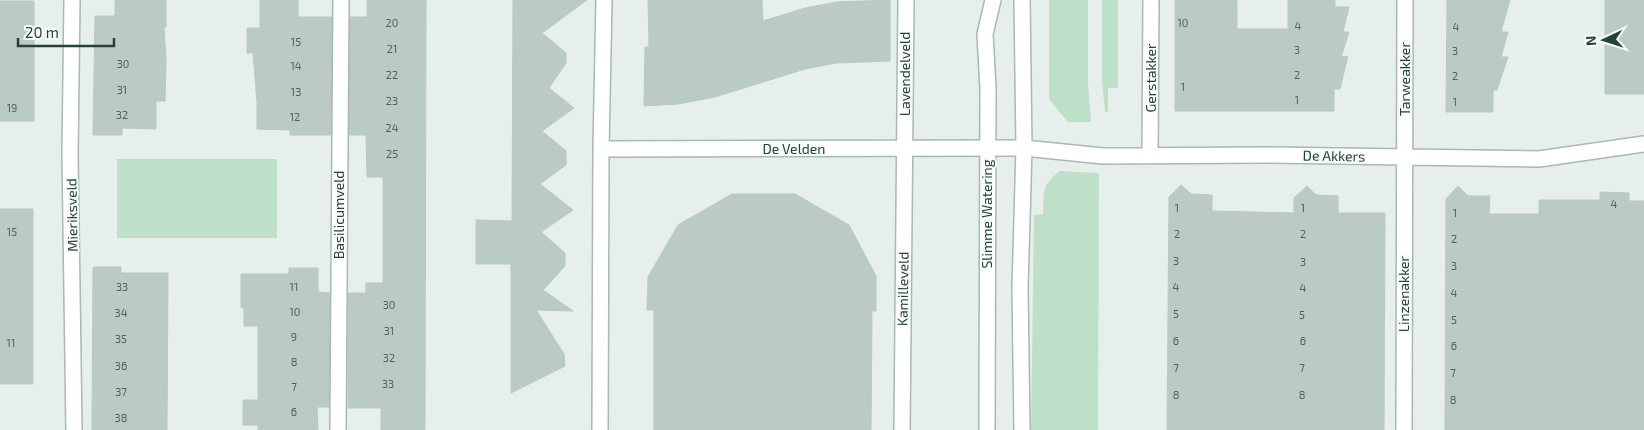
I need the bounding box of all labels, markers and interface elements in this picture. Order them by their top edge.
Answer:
scale bar [18,15,114,47]
north arrow [1579,15,1629,65]
house number: 20 [386,16,398,29]
house number: 10 [1177,16,1189,29]
house number: 4 [1295,19,1302,32]
house number: 4 [1453,20,1460,33]
text: 20 m [25,23,59,41]
street label: Lavendelveld [896,32,913,116]
house number: 15 [291,35,301,48]
text: N [1582,35,1599,47]
house number: 21 [387,42,397,55]
street label: Tarweakker [1396,42,1413,116]
street label: Gerstakker [1142,43,1159,113]
house number: 3 [1294,43,1300,56]
house number: 3 [1452,44,1458,57]
house number: 30 [117,57,129,70]
house number: 14 [290,59,302,72]
house number: 22 [386,68,398,81]
house number: 2 [1294,68,1300,81]
house number: 2 [1452,69,1458,82]
house number: 1 [1181,80,1185,93]
house number: 31 [117,83,127,96]
house number: 13 [291,85,301,98]
house number: 1 [1295,93,1299,106]
house number: 23 [386,94,398,107]
house number: 1 [1453,95,1457,108]
house number: 19 [7,101,17,114]
house number: 32 [116,108,128,121]
house number: 12 [290,110,300,123]
house number: 24 [386,121,399,134]
street label: De Velden [763,140,825,157]
street label: De Akkers [1303,146,1365,165]
house number: 25 [386,147,398,160]
street label: Slimme Watering [978,159,995,269]
street label: Basilicumveld [330,171,347,259]
street label: Mieriksveld [62,178,81,252]
house number: 4 [1611,197,1618,210]
house number: 1 [1175,201,1179,214]
house number: 1 [1301,201,1305,214]
house number: 1 [1453,206,1457,219]
house number: 15 [7,225,17,238]
house number: 2 [1174,227,1180,240]
house number: 2 [1300,227,1306,240]
house number: 2 [1451,232,1457,245]
street label: Kamilleveld [893,252,912,326]
house number: 3 [1173,254,1179,267]
house number: 3 [1300,255,1306,268]
street label: Linzenakker [1395,255,1412,332]
house number: 3 [1451,259,1457,272]
house number: 33 [116,280,128,293]
house number: 11 [290,280,298,293]
house number: 4 [1173,280,1180,293]
house number: 4 [1300,281,1307,294]
house number: 4 [1451,286,1458,299]
house number: 30 [383,298,395,311]
house number: 10 [289,305,301,318]
house number: 34 [115,306,128,319]
house number: 5 [1173,307,1179,320]
house number: 5 [1299,308,1305,321]
house number: 5 [1451,313,1457,326]
house number: 31 [384,324,394,337]
house number: 9 [291,330,297,343]
house number: 35 [115,332,127,345]
house number: 6 [1173,334,1179,347]
house number: 6 [1300,334,1306,347]
house number: 11 [7,336,15,349]
house number: 6 [1451,339,1457,352]
house number: 32 [383,351,395,364]
house number: 8 [291,355,297,368]
house number: 36 [115,359,127,372]
house number: 7 [1173,361,1179,374]
house number: 7 [1299,361,1305,374]
house number: 7 [1450,366,1456,379]
house number: 33 [382,377,394,390]
house number: 7 [291,380,297,393]
house number: 37 [115,385,127,398]
house number: 8 [1173,388,1179,401]
house number: 8 [1299,388,1305,401]
house number: 8 [1450,393,1456,406]
house number: 6 [291,405,297,418]
house number: 38 [115,411,127,424]

